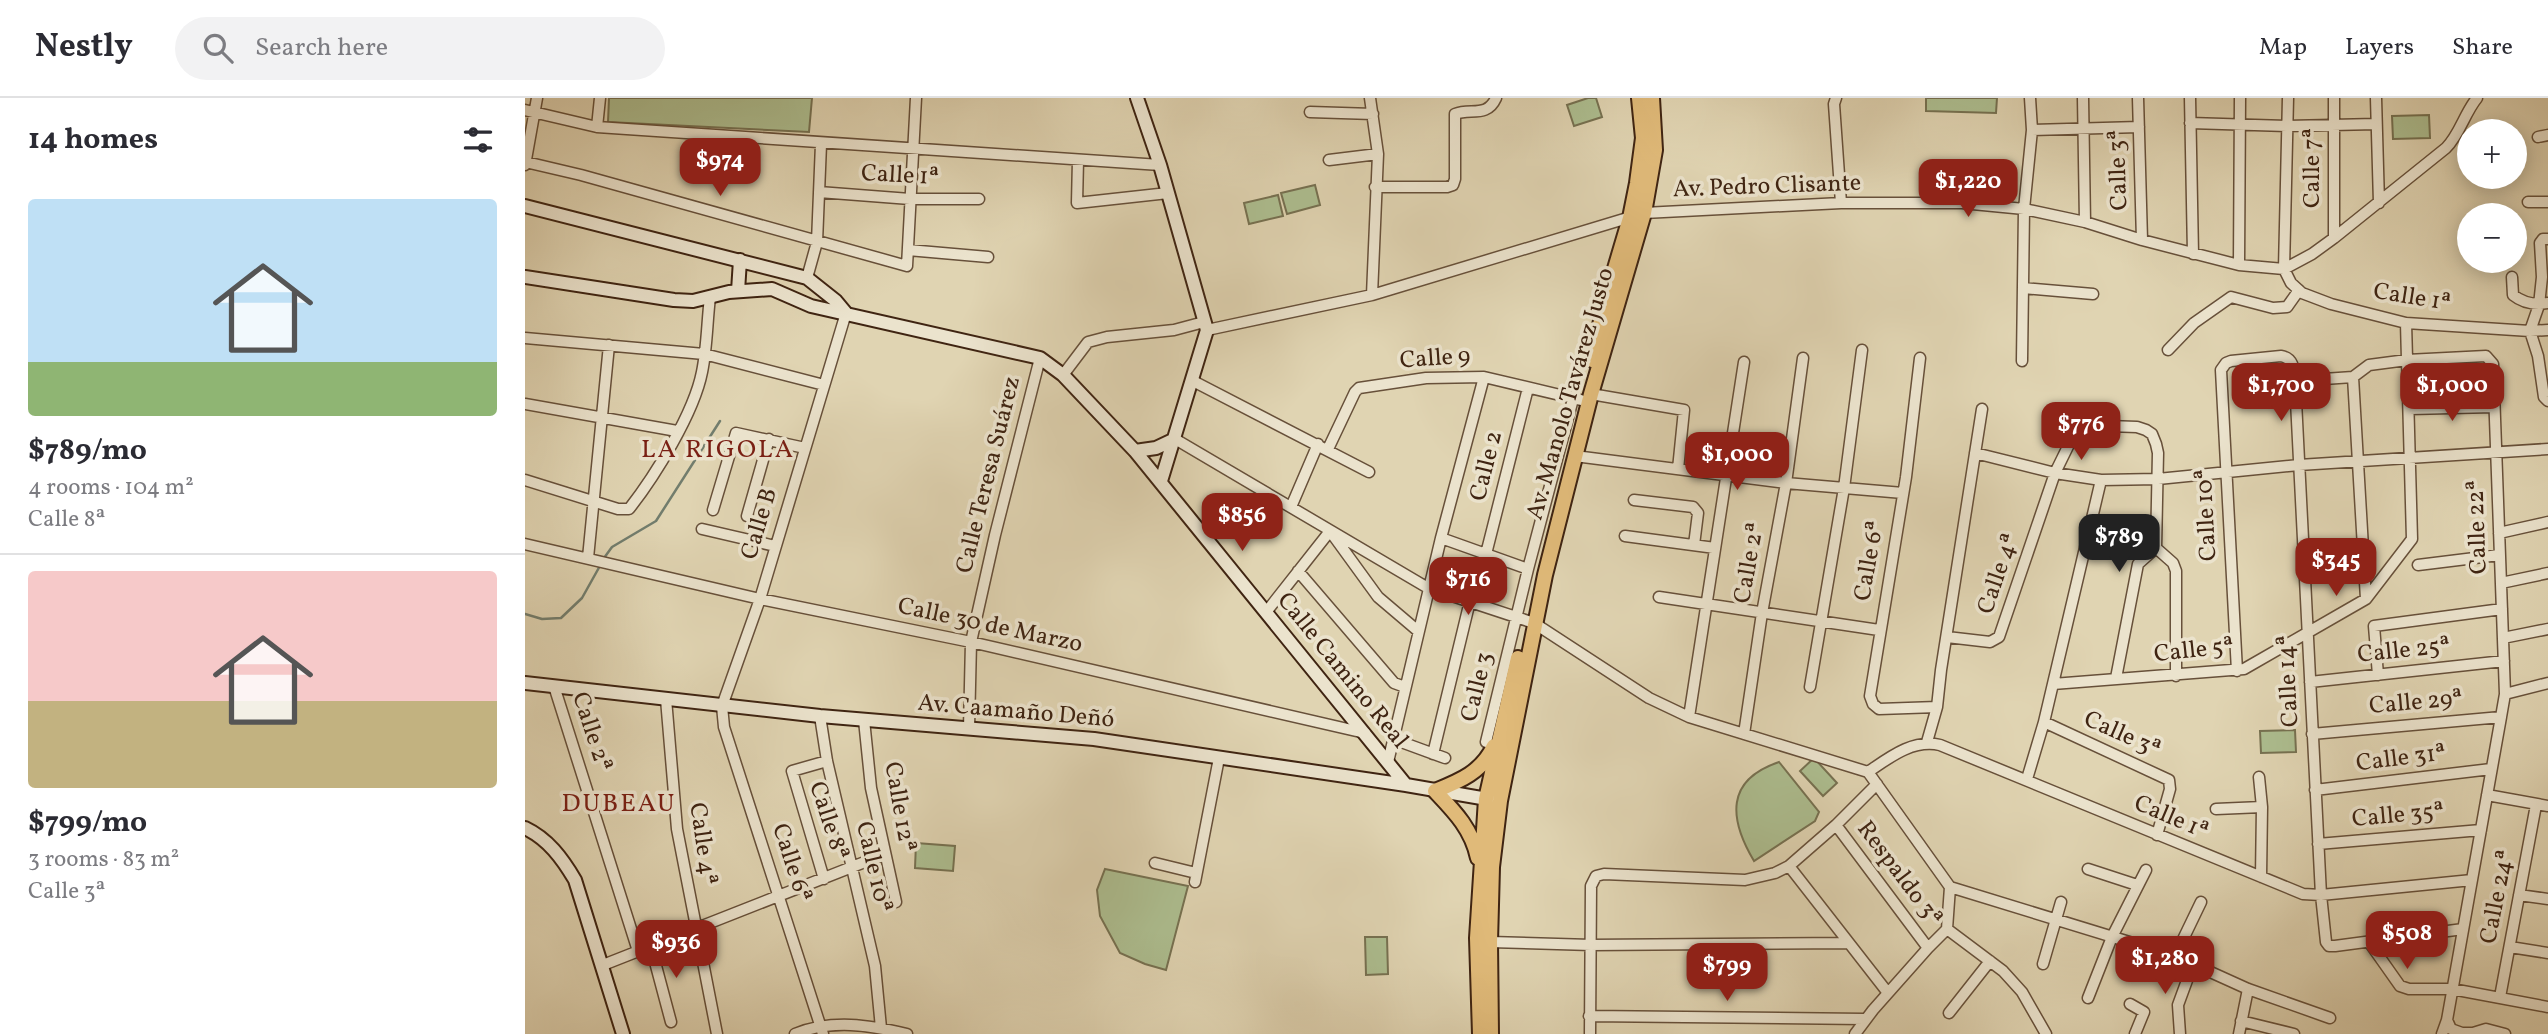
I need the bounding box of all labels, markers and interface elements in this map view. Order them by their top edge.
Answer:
search box [175,17,665,80]
text: Nestly [35,25,133,71]
icon: search [199,29,237,67]
text: Search here [255,30,388,66]
text: Map [2259,31,2307,65]
text: Layers [2345,31,2414,65]
text: Share [2452,31,2513,65]
text: 14 homes [28,119,158,161]
map controls [2457,119,2527,273]
button: + [2457,119,2527,189]
icon: filters [459,121,497,159]
street label: Calle 7ª [2296,128,2330,208]
street label: Calle 3ª [2101,129,2137,211]
pin: $974 [679,139,761,198]
text: $974 [696,145,744,177]
street label: Calle 1ª [860,157,940,195]
pin: $1,220 [1911,159,2025,219]
text: $1,220 [1935,166,2001,198]
street label: Av. Pedro Clisante [1672,167,1862,207]
button: − [2457,203,2527,273]
icon: home [200,245,326,371]
street label: Av. Manolo Tavárez Justo [1519,264,1623,524]
street label: Calle 1ª [2371,275,2453,321]
street label: Calle 9 [1399,340,1471,378]
pin: $1,700 [2224,364,2338,423]
pin: $1,000 [2395,364,2509,423]
text: $1,700 [2248,370,2314,402]
text: $1,000 [2416,370,2488,402]
street label: Calle Teresa Suárez [948,373,1030,577]
pin: $776 [2040,402,2122,462]
text: $776 [2057,409,2105,441]
street label: Calle 2 [1462,427,1512,505]
text: $789/mo [28,430,147,472]
district label: LA RIGOLA [641,432,795,468]
pin: $1,000 [1680,432,1794,492]
text: $1,000 [1701,439,1773,471]
street label: Calle 10ª [2188,468,2226,562]
text: 4 rooms · 104 m² [28,472,194,504]
street label: Calle 22ª [2459,479,2497,575]
street label: Calle B [733,484,787,564]
pin: $856 [1201,494,1283,553]
text: $856 [1218,500,1266,532]
text: Calle 8ª [28,504,105,536]
pin: $789 [2078,514,2160,574]
street label: Calle 6ª [1846,518,1894,604]
street label: Calle 2ª [1726,520,1774,606]
text: $789 [2095,521,2143,553]
street label: Calle 4ª [1969,529,2029,619]
pin: $345 [2295,538,2377,598]
text: $345 [2311,545,2361,577]
pin: $716 [1427,558,1509,617]
text: $716 [1445,564,1491,596]
street label: Calle Camino Real [1268,585,1416,757]
street label: Calle 30 de Marzo [894,590,1086,662]
icon: home [200,617,326,743]
street label: Calle 25ª [2356,629,2452,673]
street label: Calle 5ª [2152,630,2236,672]
street label: Calle 14ª [2270,634,2308,728]
street label: Calle 3 [1453,649,1503,725]
street label: Calle 29ª [2368,682,2464,724]
street label: Av. Caamaño Deñó [916,686,1116,738]
street label: Calle 2ª [562,688,620,776]
street label: Calle 3ª [2078,703,2166,767]
street label: Calle 31ª [2354,737,2448,781]
street label: Calle 12ª [874,759,924,855]
street label: Calle 8ª [799,777,857,865]
district label: DUBEAU [562,786,676,822]
street label: Calle 1ª [2129,787,2213,849]
street label: Calle 35ª [2350,795,2446,837]
street label: Calle 4ª [679,801,725,887]
text: $799/mo [28,802,147,844]
street label: Respaldo 3ª [1848,814,1950,934]
street label: Calle 10ª [846,818,900,916]
street label: Calle 6ª [762,819,820,907]
text: 3 rooms · 83 m² [28,844,179,876]
street label: Calle 24ª [2472,847,2524,947]
text: Calle 3ª [28,876,106,908]
pin: $508 [2366,912,2448,971]
text: $508 [2382,918,2432,950]
pin: $936 [635,920,717,980]
text: $936 [651,927,701,959]
pin: $1,280 [2108,936,2222,996]
text: $1,280 [2131,943,2199,975]
pin: $799 [1686,944,1768,1003]
text: $799 [1703,950,1751,982]

